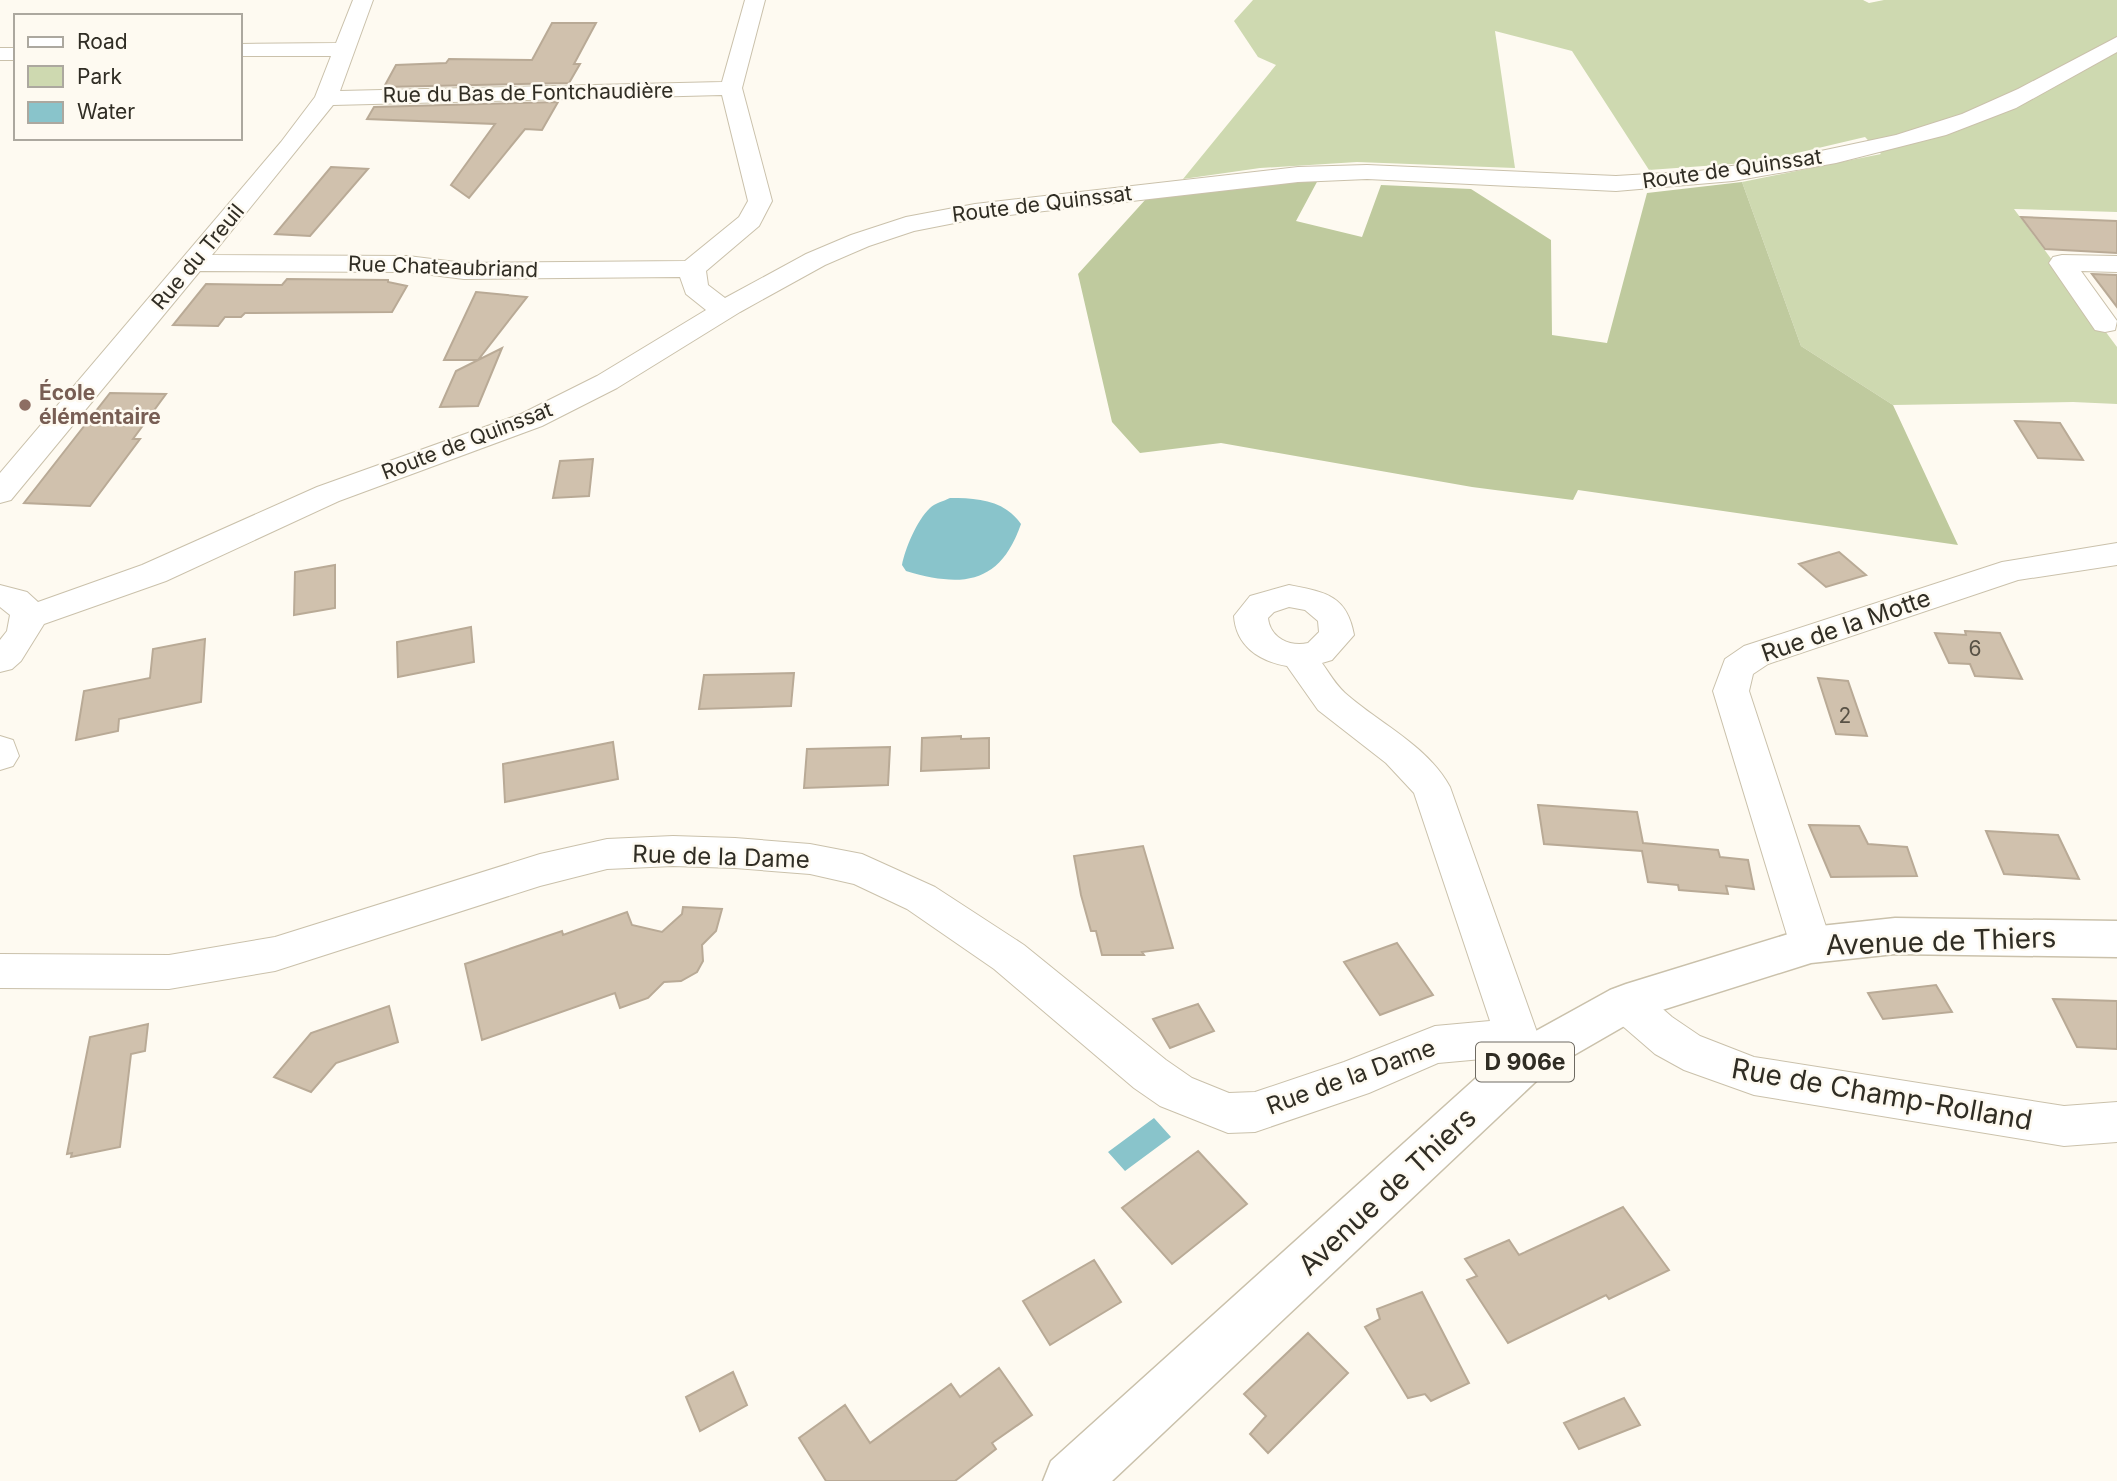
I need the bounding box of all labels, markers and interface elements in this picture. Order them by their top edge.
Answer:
legend [14,14,242,140]
text: Road [77,29,128,54]
text: Park [77,64,122,89]
street label: Rue du Bas de Fontchaudière [382,77,674,108]
text: Water [77,99,135,124]
street label: Route de Quinssat [1641,144,1823,193]
street label: Route de Quinssat [951,180,1133,227]
street label: Rue du Treuil [146,199,249,315]
street label: Rue Chateaubriand [348,251,538,282]
place label: École élémentaire [39,379,161,429]
street label: Route de Quinssat [378,396,556,485]
marker: École élémentaire [17,397,33,413]
street label: Rue de la Motte [1758,583,1934,668]
house number: 6 [1968,636,1982,661]
house number: 2 [1839,703,1851,728]
street label: Rue de la Dame [632,839,810,874]
street label: Avenue de Thiers [1825,920,2057,962]
street label: Rue de la Dame [1262,1033,1439,1121]
road number: D 906e [1476,1042,1574,1082]
street label: Rue de Champ-Rolland [1729,1051,2035,1137]
street label: Avenue de Thiers [1291,1100,1483,1282]

